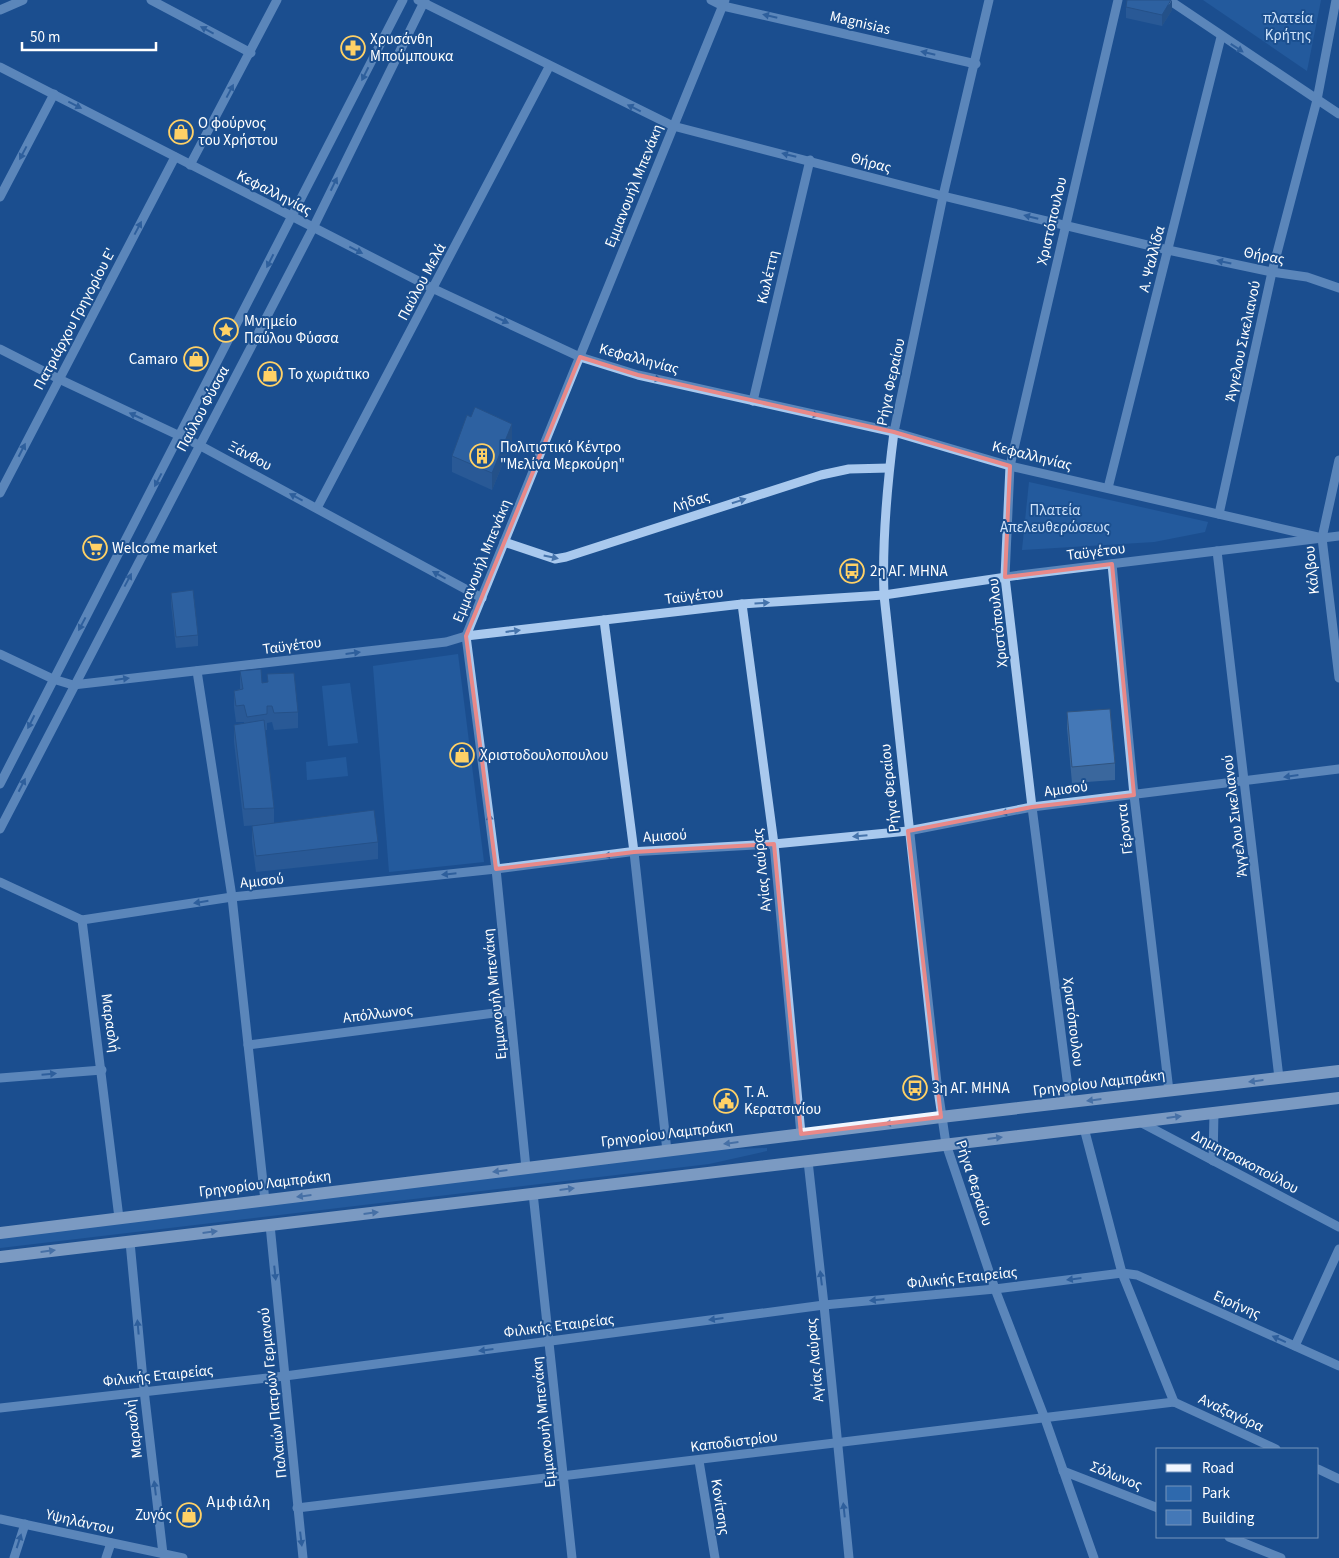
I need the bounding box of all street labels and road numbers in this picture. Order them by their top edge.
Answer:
street label: Magnisias [828,6,892,40]
street label: Εμμανουήλ Μπενάκη [600,121,668,251]
street label: Θήρας [848,148,894,179]
street label: Κεφαλληνίας [233,165,316,221]
street label: Χριστόπουλου [1032,175,1072,267]
street label: Α. Ψαλλίδα [1134,223,1171,294]
street label: Παύλου Μελά [393,239,451,324]
street label: Θήρας [1242,242,1287,270]
street label: Πατριάρχου Γρηγορίου Ε' [29,244,121,394]
street label: Κωλέττη [752,248,784,306]
street label: Άγγελου Σικελιανού [1220,279,1266,403]
street label: Ρήγα Φεραίου [871,336,911,428]
street label: Κεφαλληνίας [597,338,682,380]
street label: Παύλου Φύσσα [172,362,235,456]
street label: Ξάνθου [224,436,276,476]
street label: Κεφαλληνίας [990,436,1075,476]
street label: Λήδας [669,486,713,518]
street label: Εμμανουήλ Μπενάκη [448,496,516,626]
street label: Ταϋγέτου [1065,538,1127,566]
street label: Κάλβου [1299,545,1325,595]
street label: Χριστόπουλου [983,577,1013,669]
street label: Ταϋγέτου [663,582,725,610]
street label: Ταϋγέτου [261,632,323,660]
street label: Ρήγα Φεραίου [875,743,905,833]
street label: Άγγελου Σικελιανού [1217,754,1253,878]
street label: Αμισού [1043,776,1089,802]
street label: Γέροντα [1111,802,1139,856]
street label: Αμισού [642,824,688,848]
street label: Αγίας Λαύρας [747,827,777,913]
street label: Αμισού [239,868,285,894]
street label: Εμμανουήλ Μπενάκη [478,928,512,1060]
street label: Χριστόπουλου [1057,976,1089,1068]
street label: Μαρασλή [95,992,125,1054]
street label: Απόλλωνος [342,999,415,1029]
street label: Γρηγορίου Λαμπράκη [1032,1064,1166,1102]
street label: Γρηγορίου Λαμπράκη [600,1115,734,1153]
street label: Δημητρακοπούλου [1188,1125,1302,1199]
street label: Ρήγα Φεραίου [950,1137,998,1229]
street label: Γρηγορίου Λαμπράκη [198,1165,332,1203]
street label: Φιλικής Εταιρείας [906,1262,1019,1294]
street label: Ειρήνης [1210,1285,1265,1325]
street label: Παλαιών Πατρών Γερμανού [254,1307,292,1479]
street label: Φιλικής Εταιρείας [503,1309,616,1343]
street label: Αγίας Λαύρας [801,1317,829,1403]
street label: Εμμανουήλ Μπενάκη [527,1356,561,1488]
street label: Φιλικής Εταιρείας [102,1360,215,1392]
street label: Αναξαγόρα [1195,1389,1268,1438]
street label: Μαρασλή [120,1398,148,1460]
street label: Καποδιστρίου [689,1426,779,1458]
street label: Σόλωνος [1087,1456,1146,1496]
street label: Κονίτσης [705,1477,735,1537]
street label: Υψηλάντου [43,1504,116,1540]

